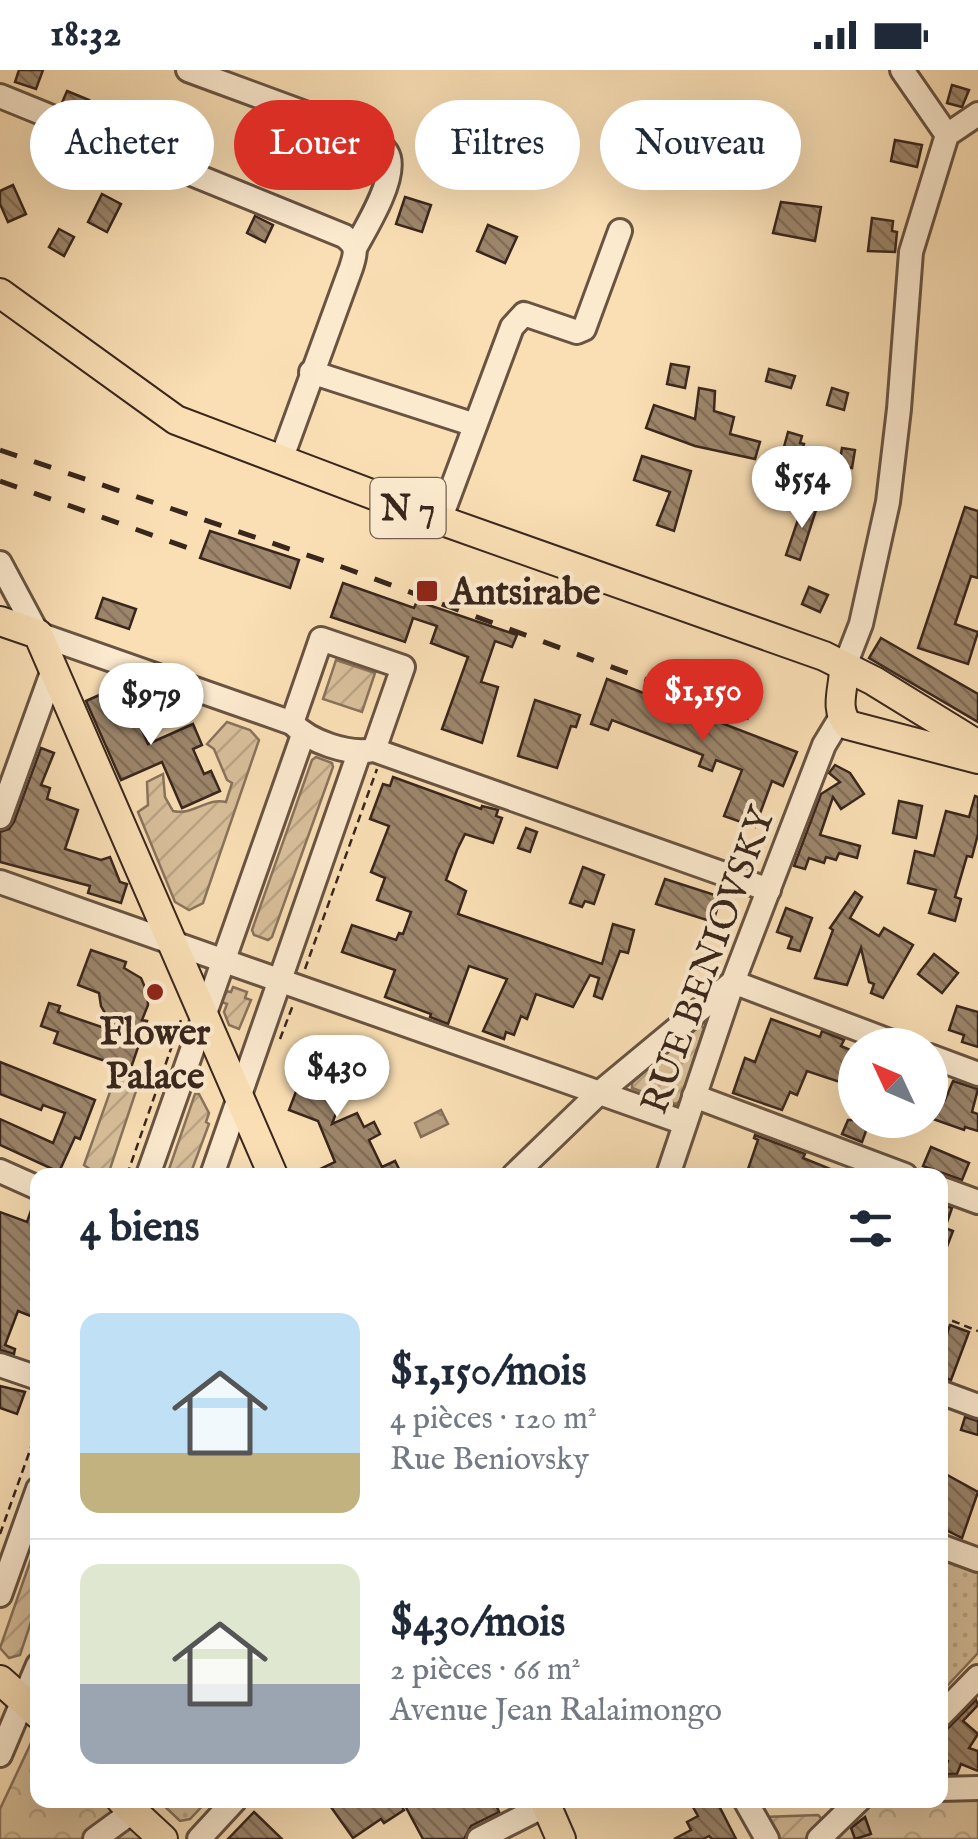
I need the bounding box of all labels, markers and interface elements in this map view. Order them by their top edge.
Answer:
text: 18:32 [50,11,121,59]
chip: Acheter [30,100,214,190]
chip: Louer [234,100,395,190]
chip: Filtres [415,100,580,190]
chip: Nouveau [600,100,801,190]
pin: $554 [743,446,861,531]
text: $554 [774,458,830,499]
road number: N 7 [370,478,446,538]
place label: Antsirabe [448,570,601,618]
marker: Antsirabe [414,578,440,604]
pin: $1,150 [622,659,784,744]
pin: $979 [92,663,210,748]
text: $1,150 [664,671,742,712]
text: $979 [121,675,181,716]
street label: RUE BENIOVSKY [632,799,788,1121]
marker: Flower Palace [144,981,166,1003]
place label: Flower Palace [100,1010,211,1102]
north arrow [838,1028,948,1138]
map controls [838,1028,948,1138]
pin: $430 [278,1035,396,1120]
text: $430 [306,1047,368,1088]
icon: filters [843,1201,898,1256]
text: 4 biens [80,1202,200,1255]
text: $1,150/mois [390,1346,587,1399]
icon: home [160,1353,280,1473]
text: 4 pièces · 120 m² [390,1399,597,1440]
text: Rue Beniovsky [390,1440,589,1481]
text: $430/mois [390,1597,565,1650]
icon: home [160,1604,280,1724]
text: 2 pièces · 66 m² [390,1650,581,1691]
text: Avenue Jean Ralaimongo [390,1691,722,1732]

